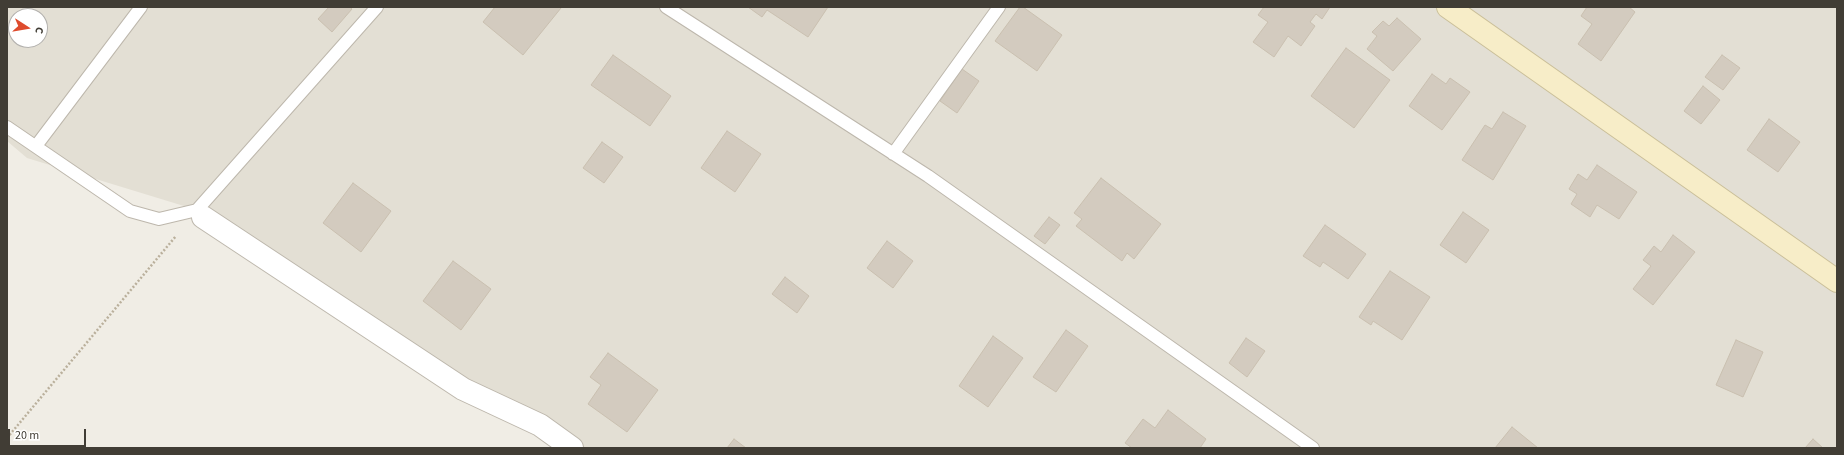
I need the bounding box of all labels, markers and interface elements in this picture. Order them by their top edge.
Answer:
north arrow [8,8,48,48]
text: С [31,26,47,35]
scale bar [10,421,88,447]
text: 20 m [15,427,39,444]

